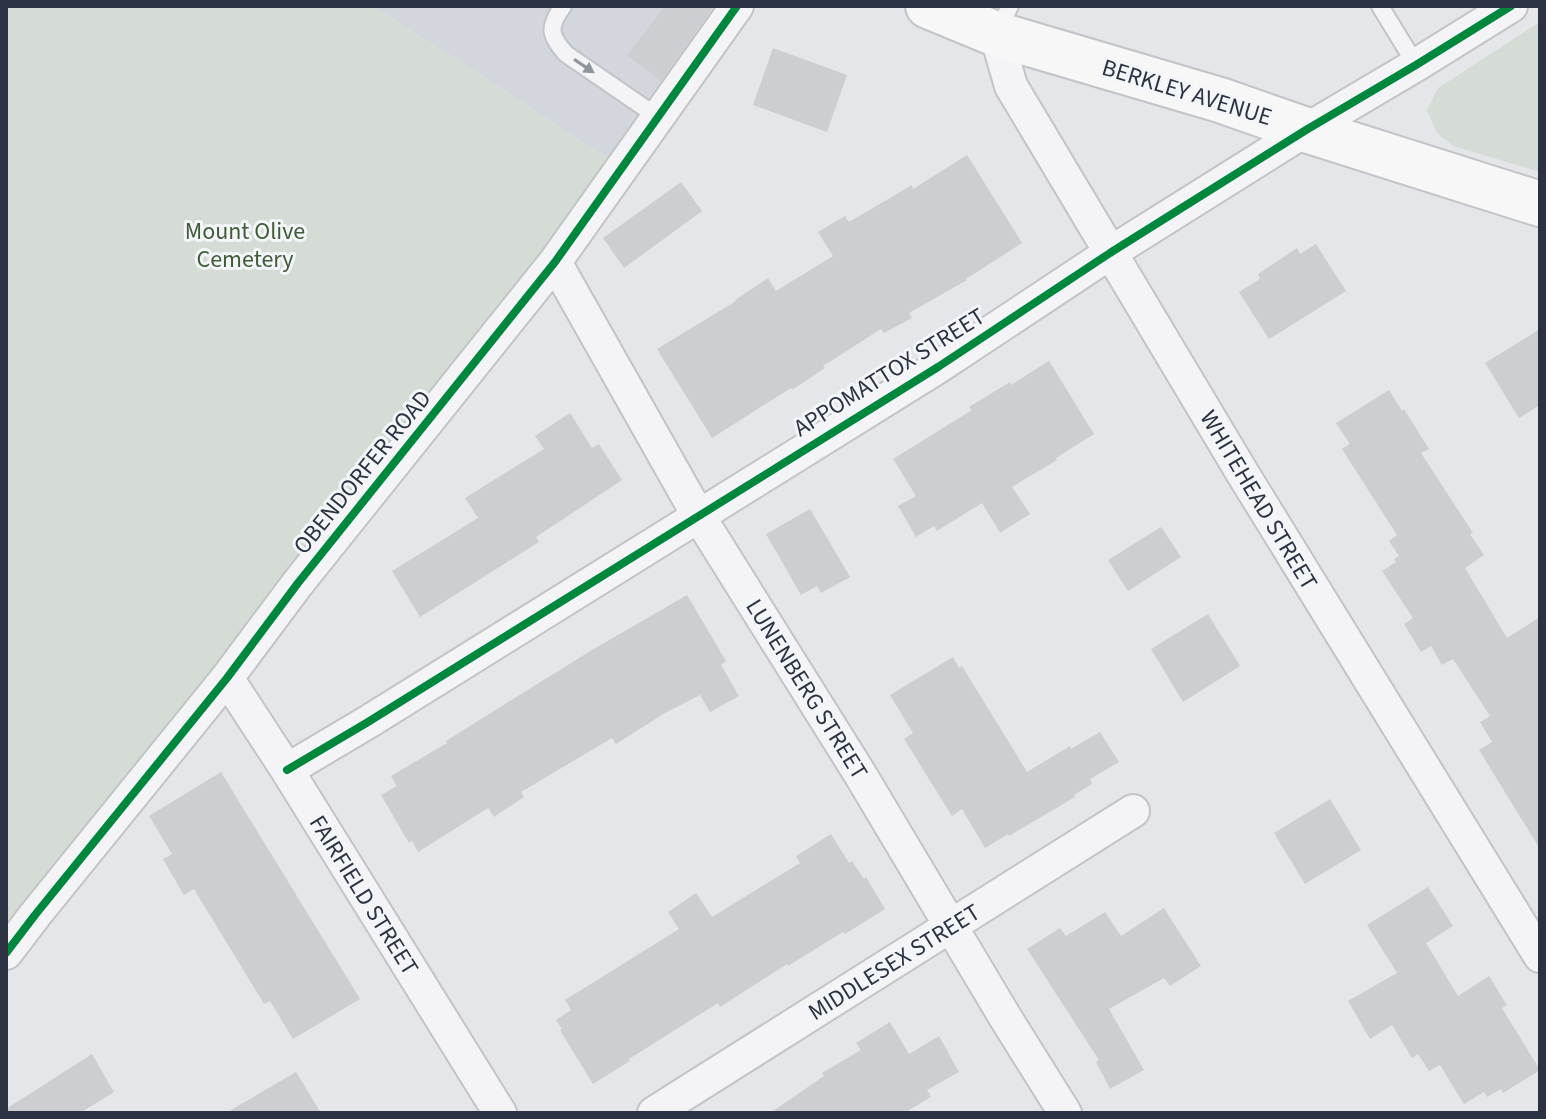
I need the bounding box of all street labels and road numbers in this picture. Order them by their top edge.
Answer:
street label: BERKLEY AVENUE [1097,50,1276,135]
street label: APPOMATTOX STREET [787,299,992,446]
street label: OBENDORFER ROAD [285,383,440,562]
street label: WHITEHEAD STREET [1191,404,1326,597]
street label: LUNENBERG STREET [737,592,876,787]
street label: FAIRFIELD STREET [300,808,427,982]
street label: MIDDLESEX STREET [801,895,987,1030]

